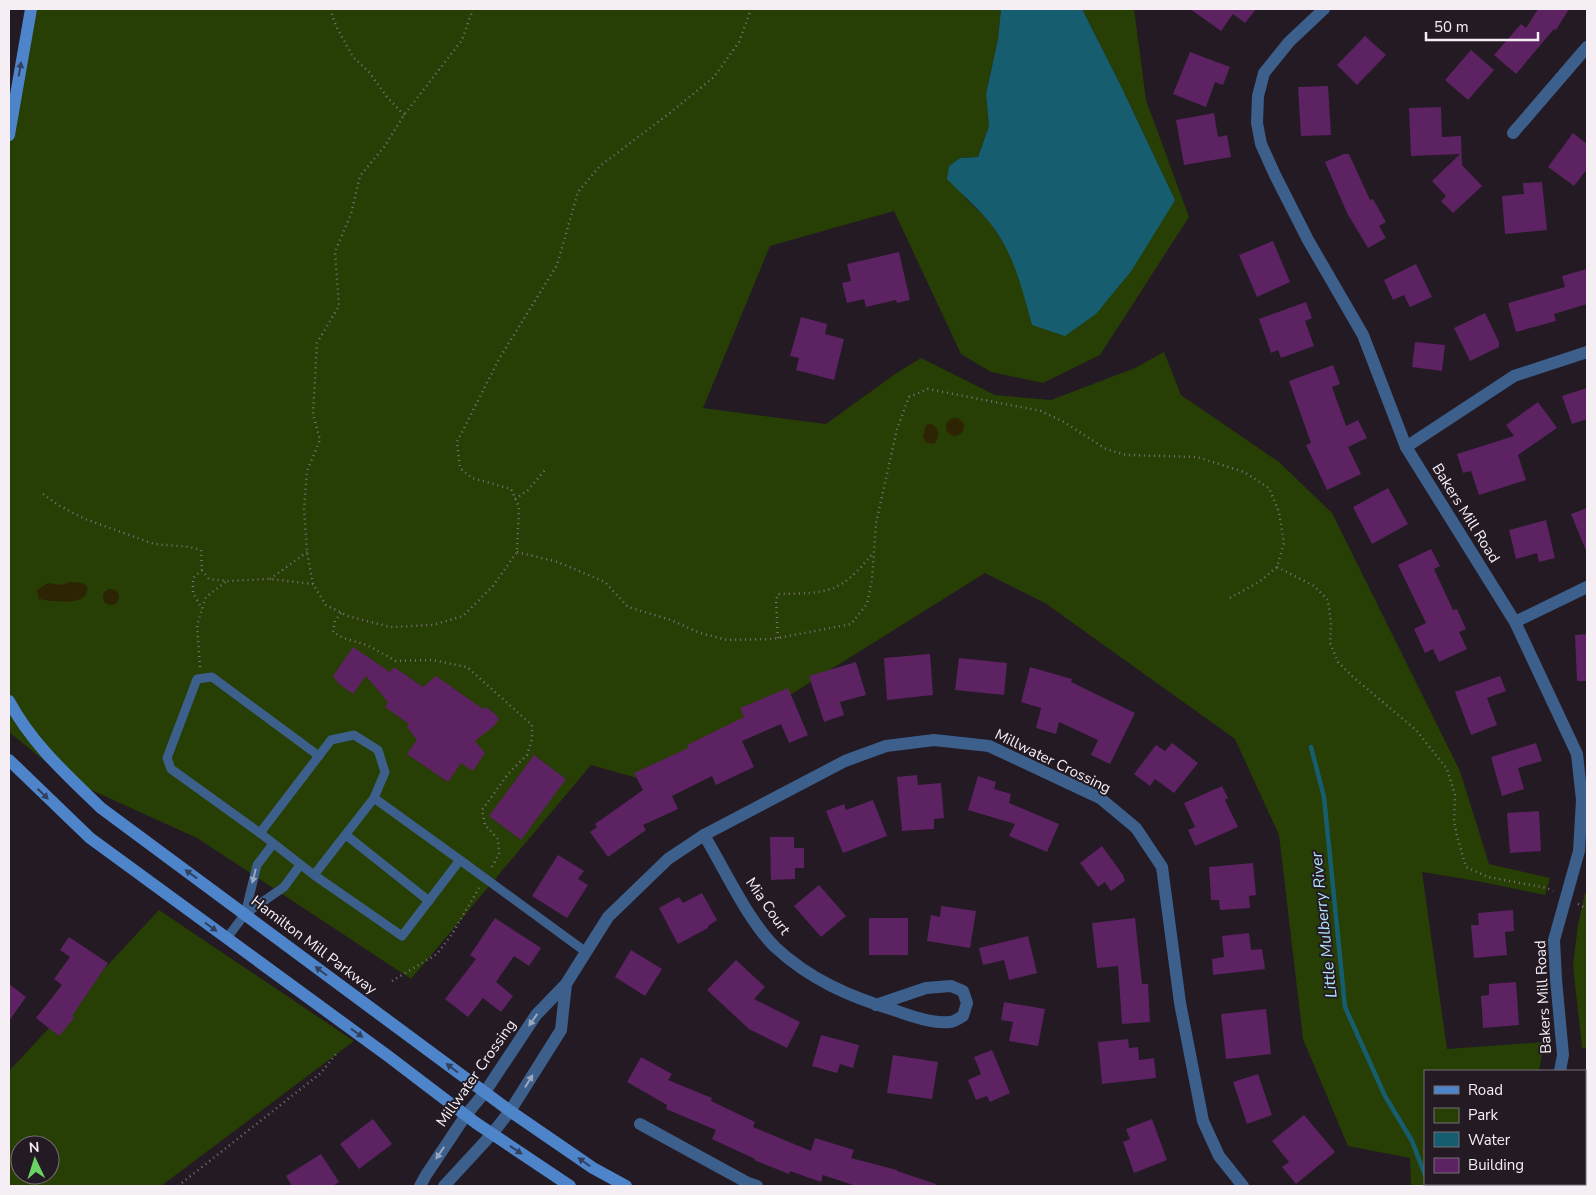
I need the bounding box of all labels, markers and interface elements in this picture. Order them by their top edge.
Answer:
scale bar [1426,10,1538,42]
text: 50 m [1434,17,1469,37]
one-way arrow [17,61,25,77]
street label: Bakers Mill Road [1427,459,1505,567]
street label: Millwater Crossing [992,724,1114,798]
one-way arrow [37,788,49,800]
water label: Little Mulberry River [1305,850,1343,999]
one-way arrow [184,869,198,879]
one-way arrow [250,869,258,884]
street label: Mia Court [741,873,795,939]
street label: Hamilton Mill Parkway [247,891,381,999]
one-way arrow [205,922,218,932]
street label: Bakers Mill Road [1530,940,1556,1054]
one-way arrow [315,966,328,976]
one-way arrow [528,1013,538,1027]
street label: Millwater Crossing [431,1015,521,1131]
one-way arrow [350,1028,364,1038]
one-way arrow [446,1062,459,1073]
legend [1424,1070,1586,1185]
one-way arrow [525,1074,534,1087]
text: Road [1468,1080,1503,1100]
text: Park [1468,1105,1498,1125]
text: Water [1468,1130,1511,1150]
north arrow [10,1135,60,1185]
text: N [28,1138,40,1157]
one-way arrow [509,1145,523,1155]
one-way arrow [435,1146,445,1160]
text: Building [1468,1155,1524,1175]
one-way arrow [577,1157,591,1167]

